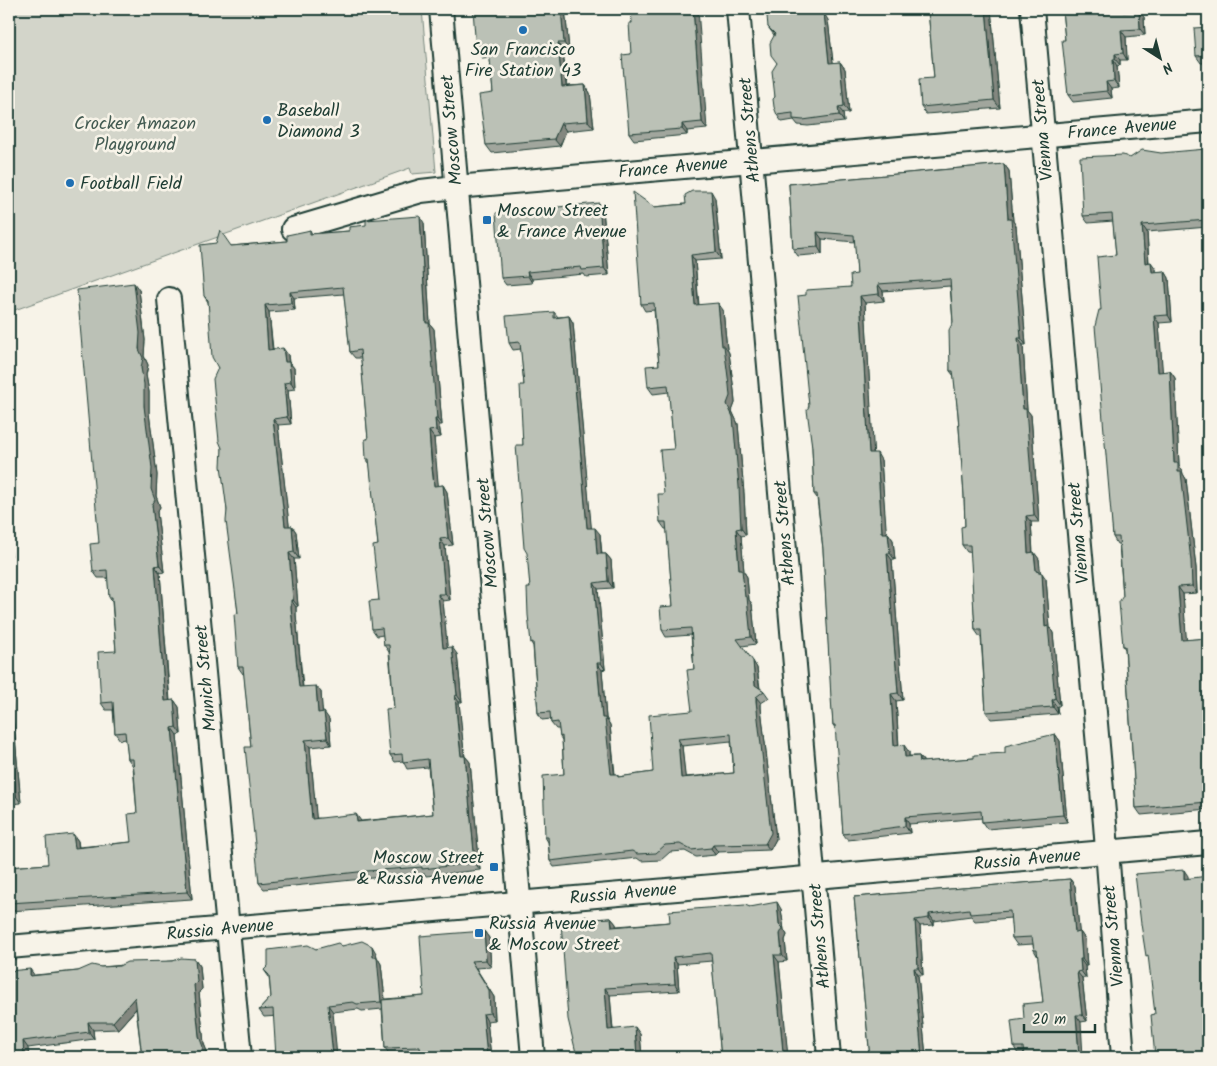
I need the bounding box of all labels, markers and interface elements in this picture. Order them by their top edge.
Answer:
marker: San Francisco Fire Station 43 [517,24,529,36]
north arrow [1134,32,1184,82]
place label: San Francisco Fire Station 43 [465,36,581,86]
text: N [1157,56,1177,79]
street label: Moscow Street [433,72,472,187]
street label: Athens Street [731,75,770,184]
street label: Vienna Street [1024,77,1062,182]
place label: Baseball Diamond 3 [277,97,360,147]
park label: Crocker Amazon Playground [74,110,196,160]
street label: France Avenue [1066,110,1178,149]
marker: Baseball Diamond 3 [261,114,273,126]
street label: France Avenue [617,149,729,188]
place label: Football Field [80,170,183,199]
marker: Football Field [64,177,76,189]
place label: Moscow Street & France Avenue [497,197,627,247]
marker: Moscow Street & France Avenue [481,214,493,226]
street label: Moscow Street [469,475,508,590]
street label: Athens Street [766,478,805,587]
street label: Vienna Street [1060,480,1098,585]
street label: Munich Street [187,622,226,733]
street label: Russia Avenue [972,841,1082,880]
place label: Moscow Street & Russia Avenue [357,844,485,894]
marker: Moscow Street & Russia Avenue [488,861,500,873]
street label: Russia Avenue [568,875,678,914]
street label: Athens Street [801,881,840,990]
street label: Vienna Street [1095,883,1133,988]
place label: Russia Avenue & Moscow Street [489,910,621,960]
street label: Russia Avenue [165,911,275,950]
marker: Russia Avenue & Moscow Street [473,927,485,939]
scale bar [1024,1001,1096,1033]
text: 20 m [1032,1008,1066,1032]

